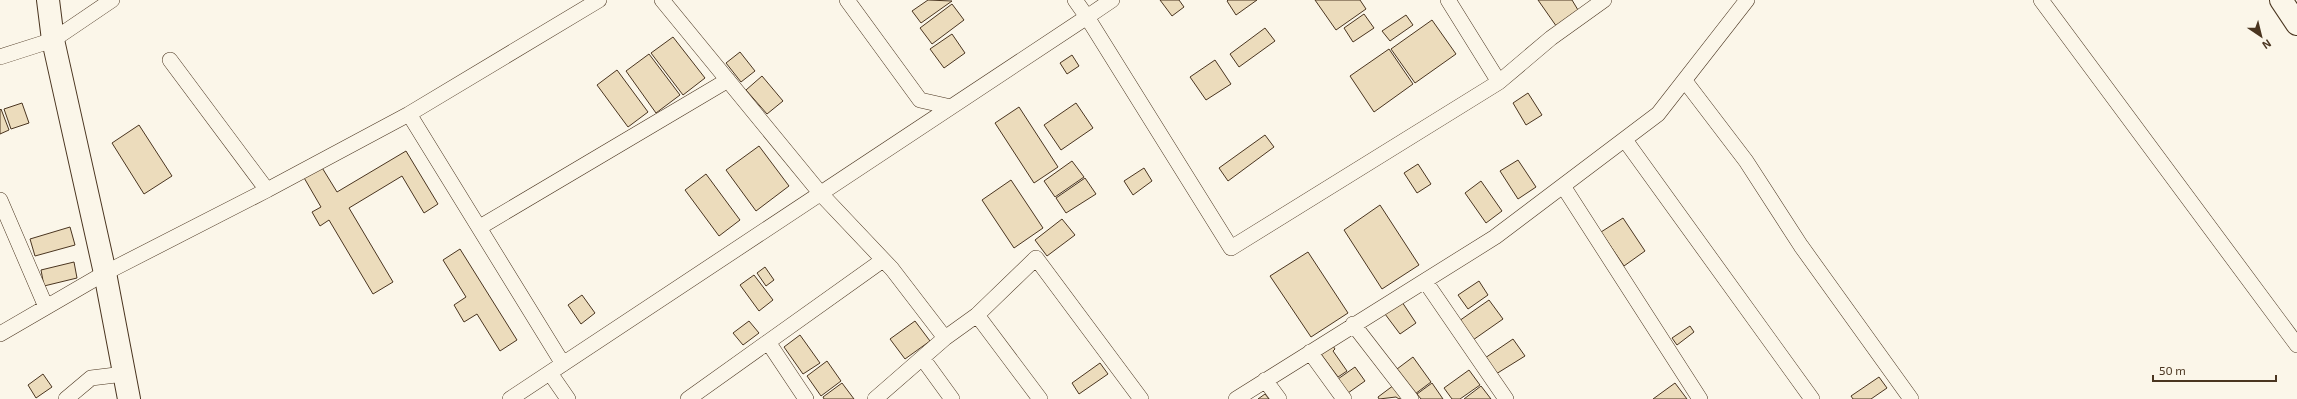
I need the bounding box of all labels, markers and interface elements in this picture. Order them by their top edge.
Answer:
north arrow [2241,16,2281,56]
text: N [2260,37,2274,52]
scale bar [2153,357,2276,383]
text: 50 m [2159,363,2186,377]

